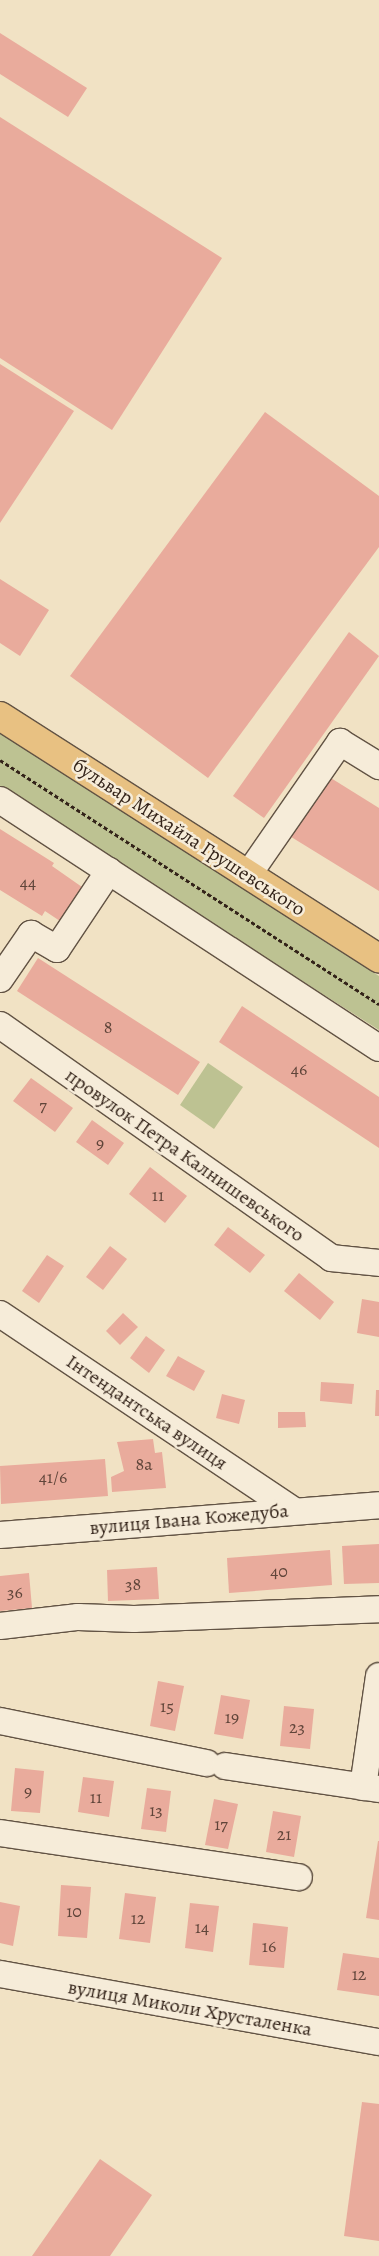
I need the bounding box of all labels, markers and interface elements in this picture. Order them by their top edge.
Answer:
street label: бульвар Михайла Грушевського [68,753,310,921]
house number: 44 [20,871,36,893]
house number: 8 [104,1016,112,1038]
house number: 46 [291,1058,307,1080]
street label: провулок Петра Калнишевського [61,1063,309,1247]
house number: 7 [39,1094,47,1116]
house number: 9 [96,1132,104,1154]
house number: 11 [152,1184,164,1206]
street label: Інтендантська вулиця [62,1349,232,1475]
house number: 8а [135,1453,153,1475]
house number: 41/6 [39,1466,67,1488]
street label: вулиця Івана Кожедуба [88,1498,290,1540]
house number: 40 [270,1560,288,1582]
house number: 38 [125,1573,141,1595]
house number: 36 [7,1581,23,1603]
house number: 15 [160,1695,174,1717]
house number: 19 [225,1706,239,1728]
house number: 23 [289,1716,305,1738]
house number: 9 [24,1780,32,1802]
house number: 11 [90,1786,102,1808]
house number: 13 [149,1799,163,1821]
house number: 17 [214,1813,228,1835]
house number: 21 [277,1823,291,1845]
house number: 10 [66,1900,82,1922]
house number: 12 [131,1907,145,1929]
house number: 14 [195,1916,209,1938]
house number: 16 [262,1935,276,1957]
house number: 12 [352,1963,366,1985]
street label: вулиця Миколи Хрусталенка [66,1975,314,2041]

